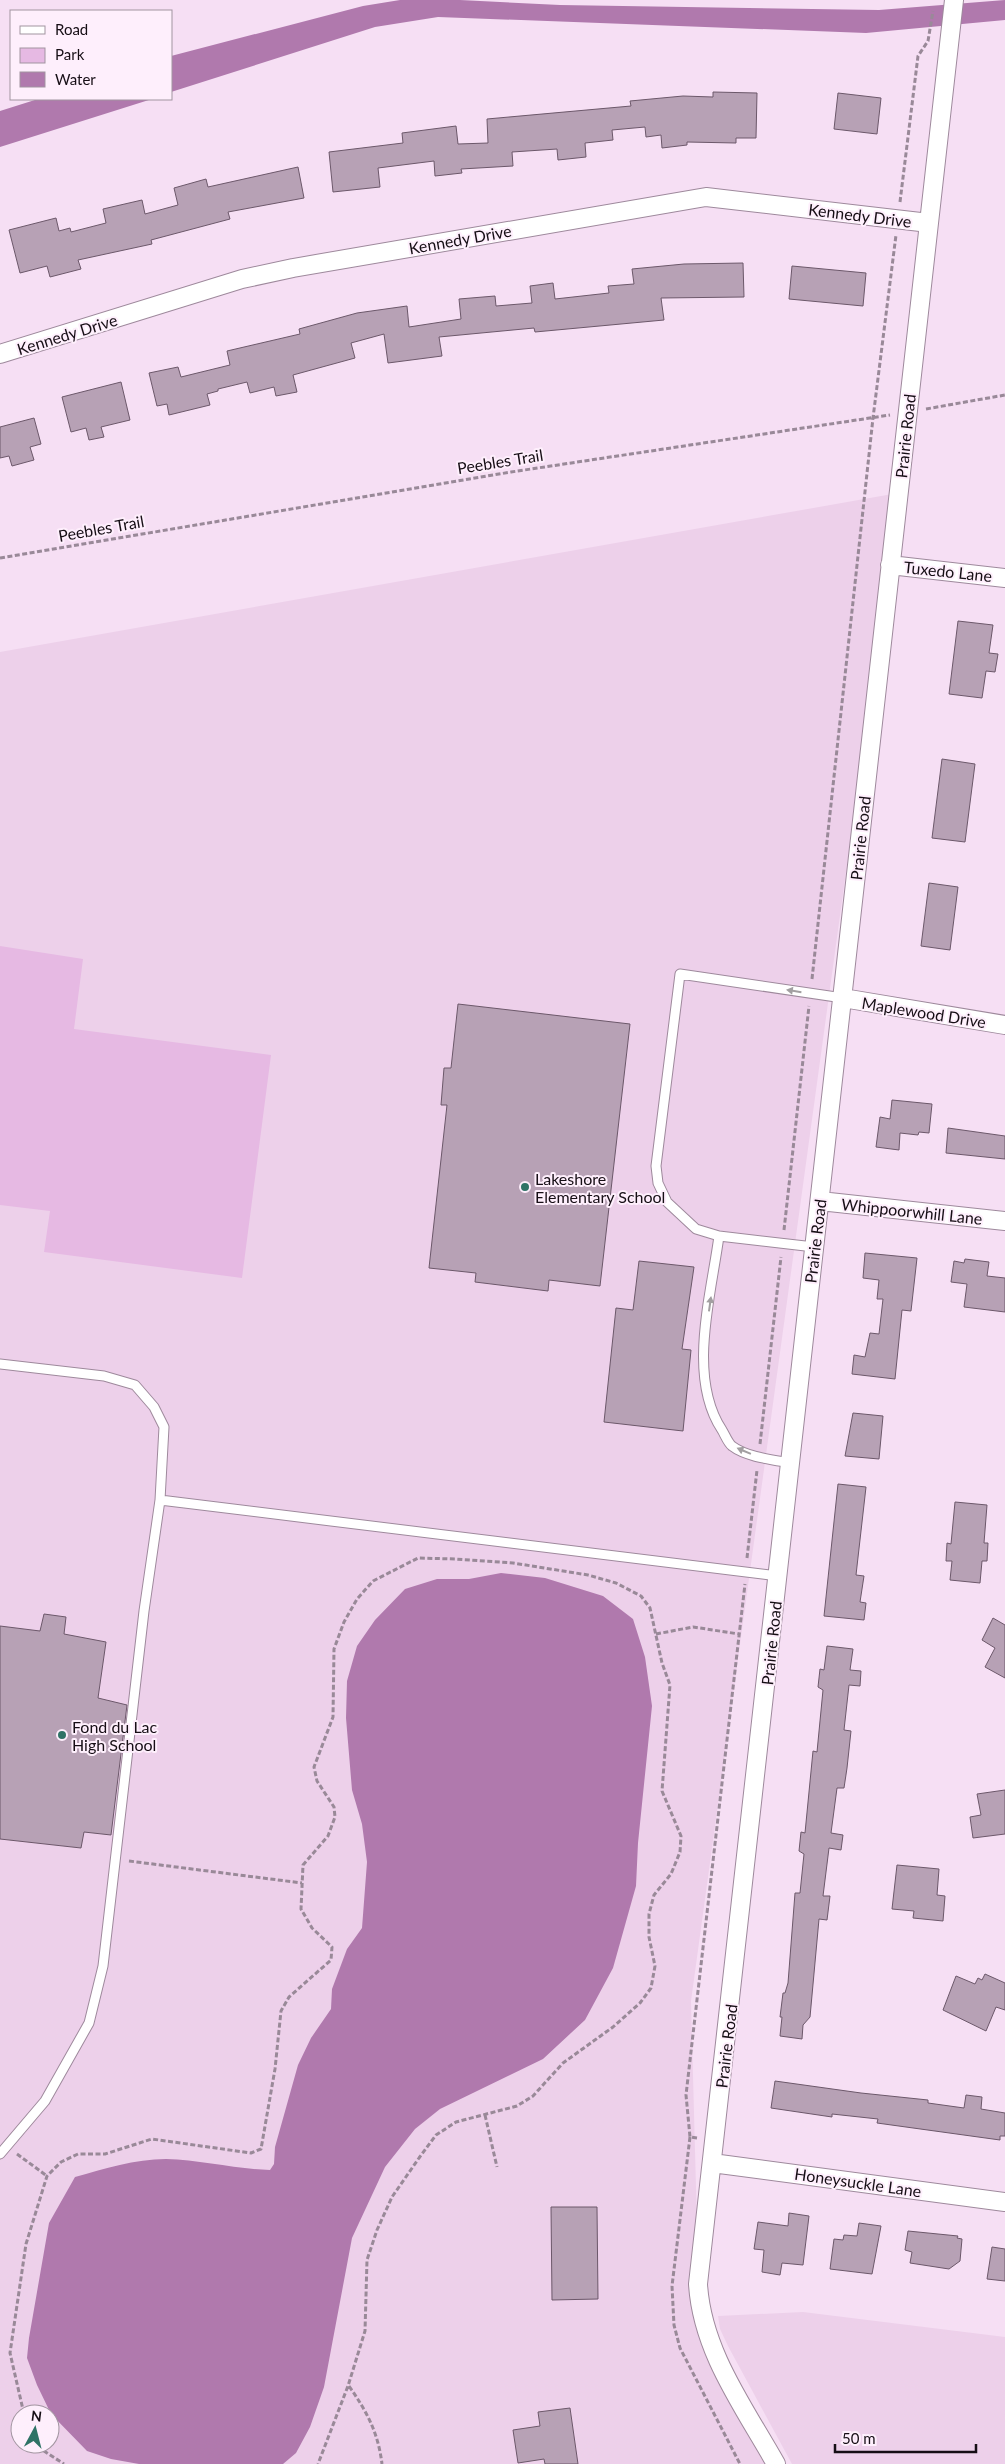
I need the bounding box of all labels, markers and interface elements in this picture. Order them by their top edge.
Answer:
legend [10,10,172,100]
text: Road [55,20,88,38]
text: Park [55,45,85,63]
text: Water [55,70,96,88]
street label: Kennedy Drive [807,199,913,231]
street label: Kennedy Drive [407,221,513,257]
street label: Kennedy Drive [15,310,119,358]
street label: Prairie Road [891,393,919,479]
street label: Peebles Trail [456,445,544,477]
street label: Peebles Trail [57,511,145,545]
street label: Tuxedo Lane [903,557,993,585]
street label: Prairie Road [846,795,874,881]
one-way arrow [786,986,802,994]
street label: Maplewood Drive [861,993,987,1031]
place label: Lakeshore Elementary School [535,1169,665,1206]
marker: Lakeshore Elementary School [519,1181,531,1193]
street label: Whippoorwhill Lane [841,1194,983,1228]
street label: Prairie Road [800,1198,830,1284]
one-way arrow [706,1295,714,1311]
one-way arrow [736,1447,751,1455]
street label: Prairie Road [757,1600,785,1686]
place label: Fond du Lac High School [72,1717,158,1754]
marker: Fond du Lac High School [56,1729,68,1741]
street label: Prairie Road [711,2003,741,2089]
street label: Honeysuckle Lane [793,2164,923,2200]
north arrow [10,2404,60,2454]
text: N [30,2407,43,2425]
scale bar [835,2422,976,2454]
text: 50 m [842,2429,876,2447]

